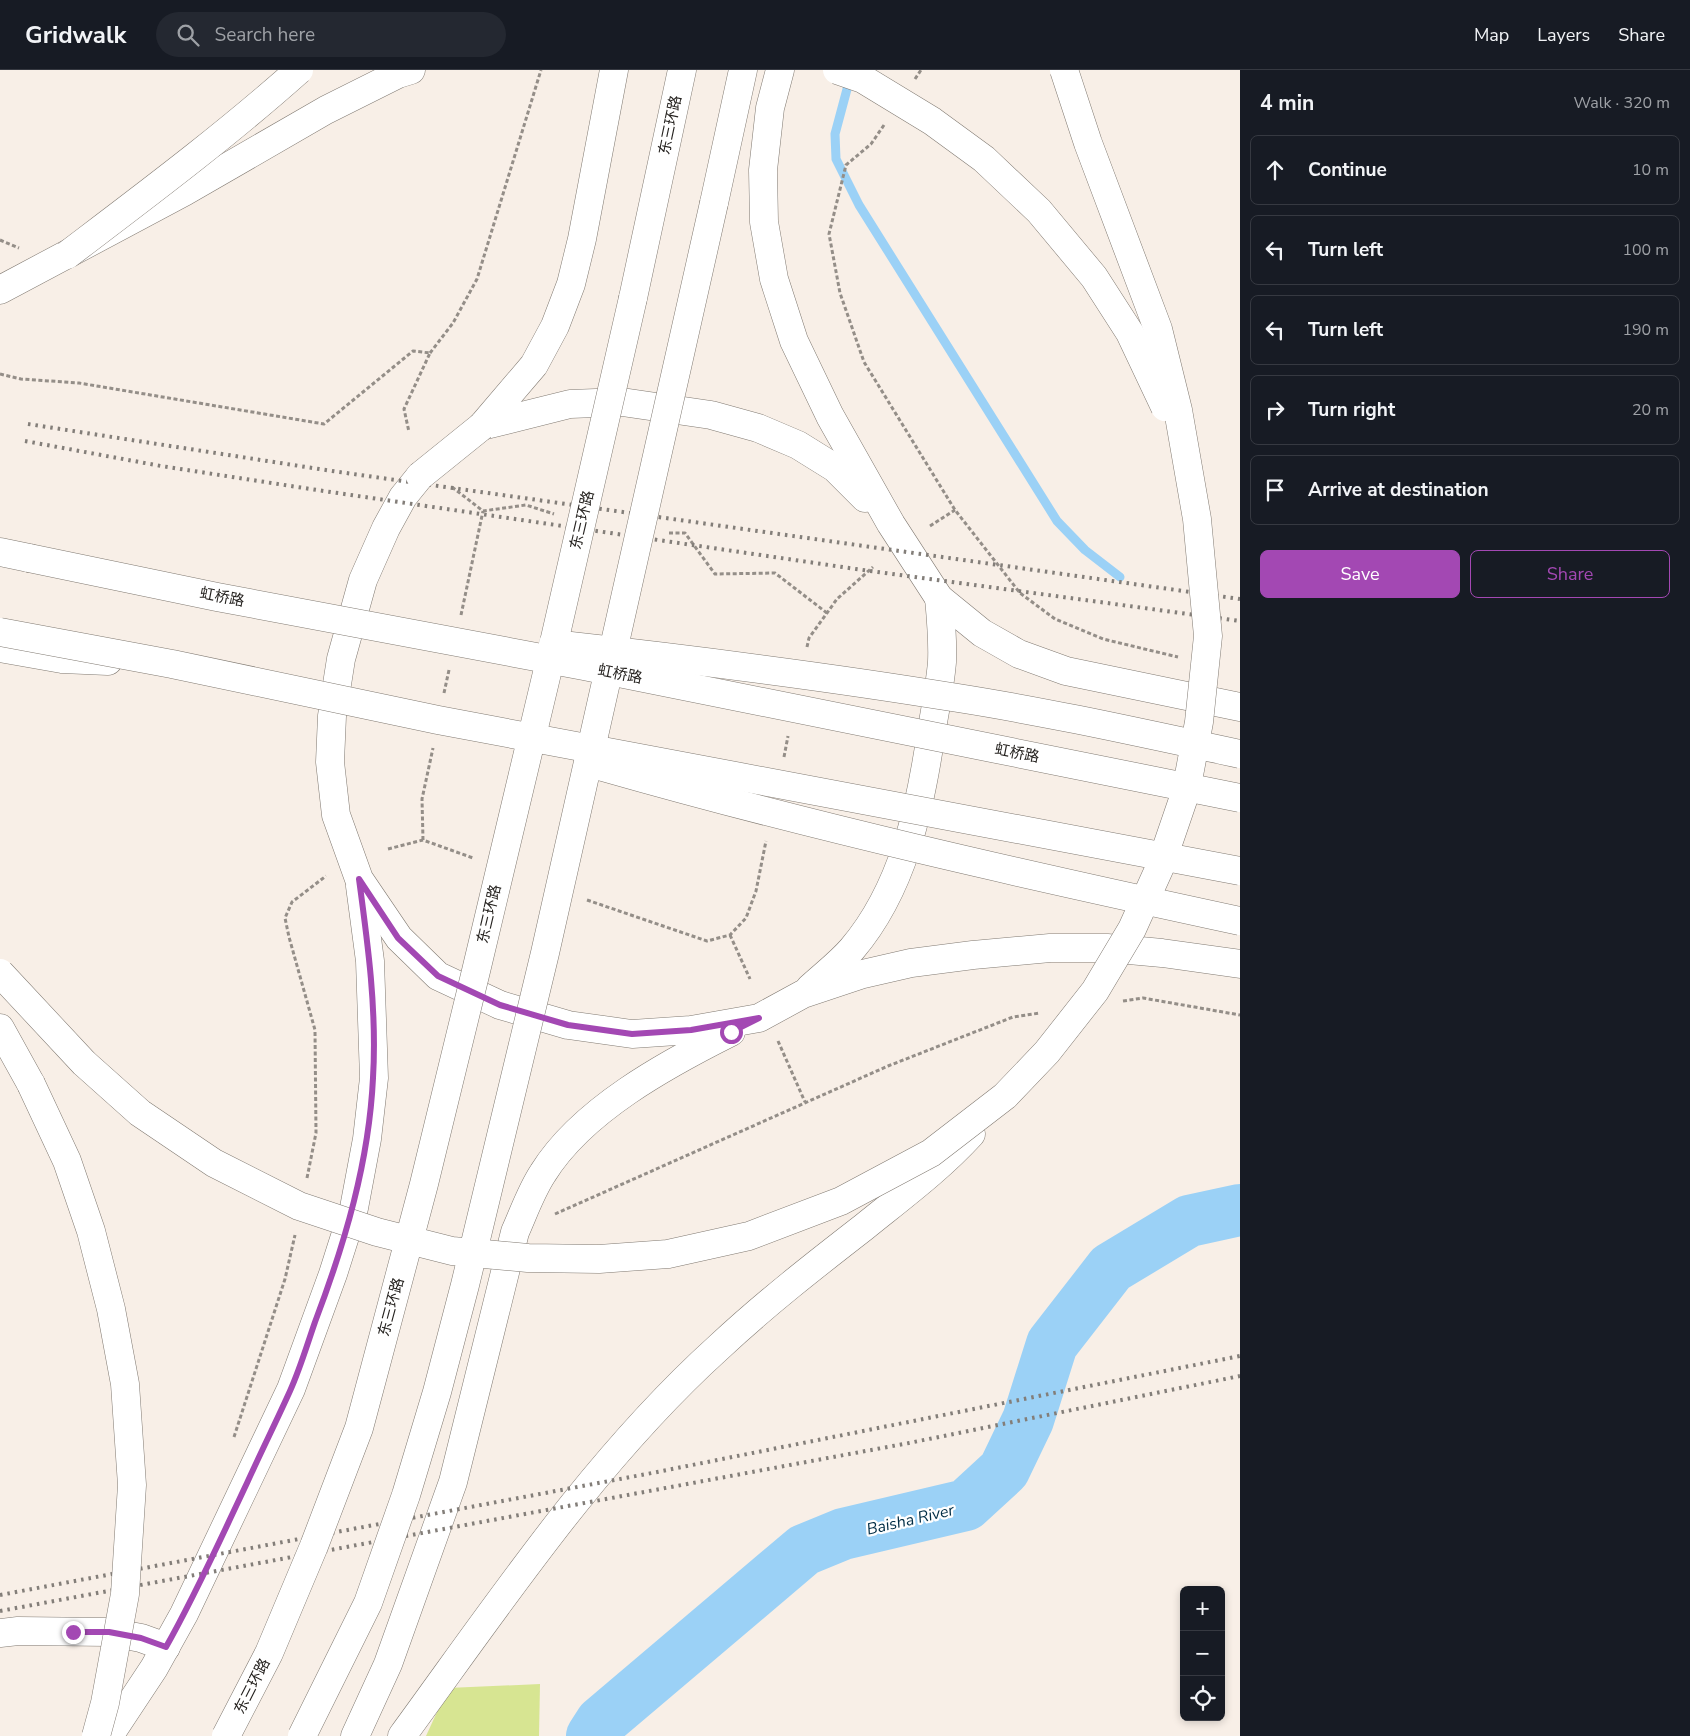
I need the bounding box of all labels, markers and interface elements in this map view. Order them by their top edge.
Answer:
search box [156,12,506,57]
text: Gridwalk [25,19,126,51]
icon: search [174,21,202,49]
text: Search here [214,22,315,48]
text: Map [1474,23,1509,47]
text: Layers [1537,23,1590,47]
text: Share [1618,23,1665,47]
text: 4 min [1260,89,1314,117]
text: Walk · 320 m [1574,92,1670,114]
street label: 东三环路 [654,94,686,156]
icon: ahead [1261,156,1289,184]
text: Continue [1308,157,1387,183]
text: 10 m [1632,159,1669,181]
icon: left [1261,236,1289,264]
text: Turn left [1308,237,1383,263]
text: 100 m [1622,239,1669,261]
icon: left [1261,316,1289,344]
text: Turn left [1308,317,1383,343]
text: 190 m [1622,319,1669,341]
icon: right [1261,396,1289,424]
text: Turn right [1308,397,1395,423]
text: 20 m [1632,399,1669,421]
icon: arrive [1261,476,1289,504]
text: Arrive at destination [1308,477,1489,503]
street label: 东三环路 [566,489,598,551]
button: Save [1260,550,1460,598]
button: Share [1470,550,1670,598]
street label: 虹桥路 [198,583,246,611]
street label: 虹桥路 [596,660,644,688]
street label: 虹桥路 [993,739,1041,767]
street label: 东三环路 [473,883,505,945]
route start [720,1021,743,1044]
street label: 东三环路 [374,1275,408,1339]
water label: Baisha River [864,1499,957,1541]
map controls [1180,1586,1225,1721]
button: + [1180,1586,1225,1631]
route end [62,1621,85,1644]
button: − [1180,1631,1225,1676]
street label: 东三环路 [229,1655,275,1717]
button: locate [1180,1676,1225,1721]

